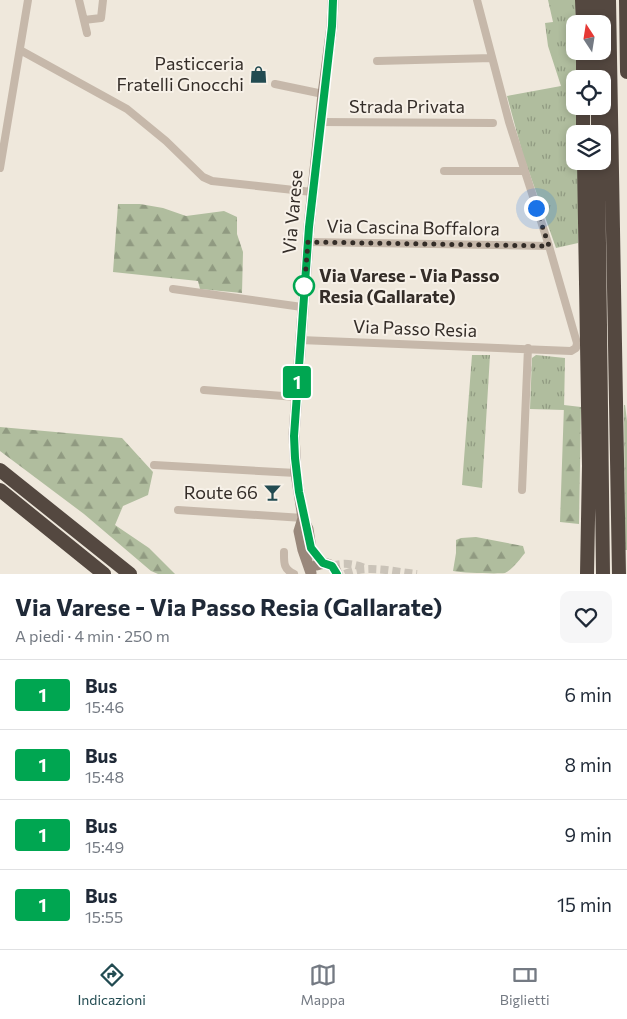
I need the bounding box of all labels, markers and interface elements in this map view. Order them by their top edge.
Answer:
north arrow [566,15,611,60]
map controls [566,15,611,170]
place label: Pasticceria Fratelli Gnocchi [117,52,244,95]
shop icon: Pasticceria Fratelli Gnocchi [248,64,268,84]
button: locate [566,70,611,115]
street label: Strada Privata [349,95,465,117]
button: layers [566,125,611,170]
street label: Via Varese [277,169,307,255]
your location [524,196,549,221]
street label: Via Cascina Boffalora [326,214,500,240]
place label: Via Varese - Via Passo Resia (Gallarate) [319,264,500,307]
marker: Via Varese - Via Passo Resia (Gallarate) [293,275,315,297]
street label: Via Passo Resia [353,315,478,341]
line badge: 1 [281,366,313,398]
text: 1 [293,371,301,393]
place label: Route 66 [184,481,258,503]
bar icon: Route 66 [262,483,282,503]
button: heart [560,591,612,643]
text: Via Varese - Via Passo Resia (Gallarate) [15,592,442,621]
text: A piedi · 4 min · 250 m [15,626,170,645]
text: Bus [85,674,117,697]
text: 6 min [564,683,612,706]
text: 1 [38,684,47,706]
text: 15:46 [85,697,124,716]
text: Bus [85,744,117,767]
text: 8 min [564,753,612,776]
text: 1 [38,754,47,776]
text: 15:48 [85,767,124,786]
text: Bus [85,814,117,837]
text: 9 min [564,823,612,846]
text: 1 [38,824,47,846]
text: 15:49 [85,837,124,856]
text: Bus [85,884,117,907]
text: 15 min [557,893,612,916]
text: 1 [38,894,47,916]
text: 15:55 [85,907,123,926]
tab: Indicazioni [77,961,146,1008]
tab: Mappa [301,961,345,1008]
tab: Biglietti [500,961,550,1008]

